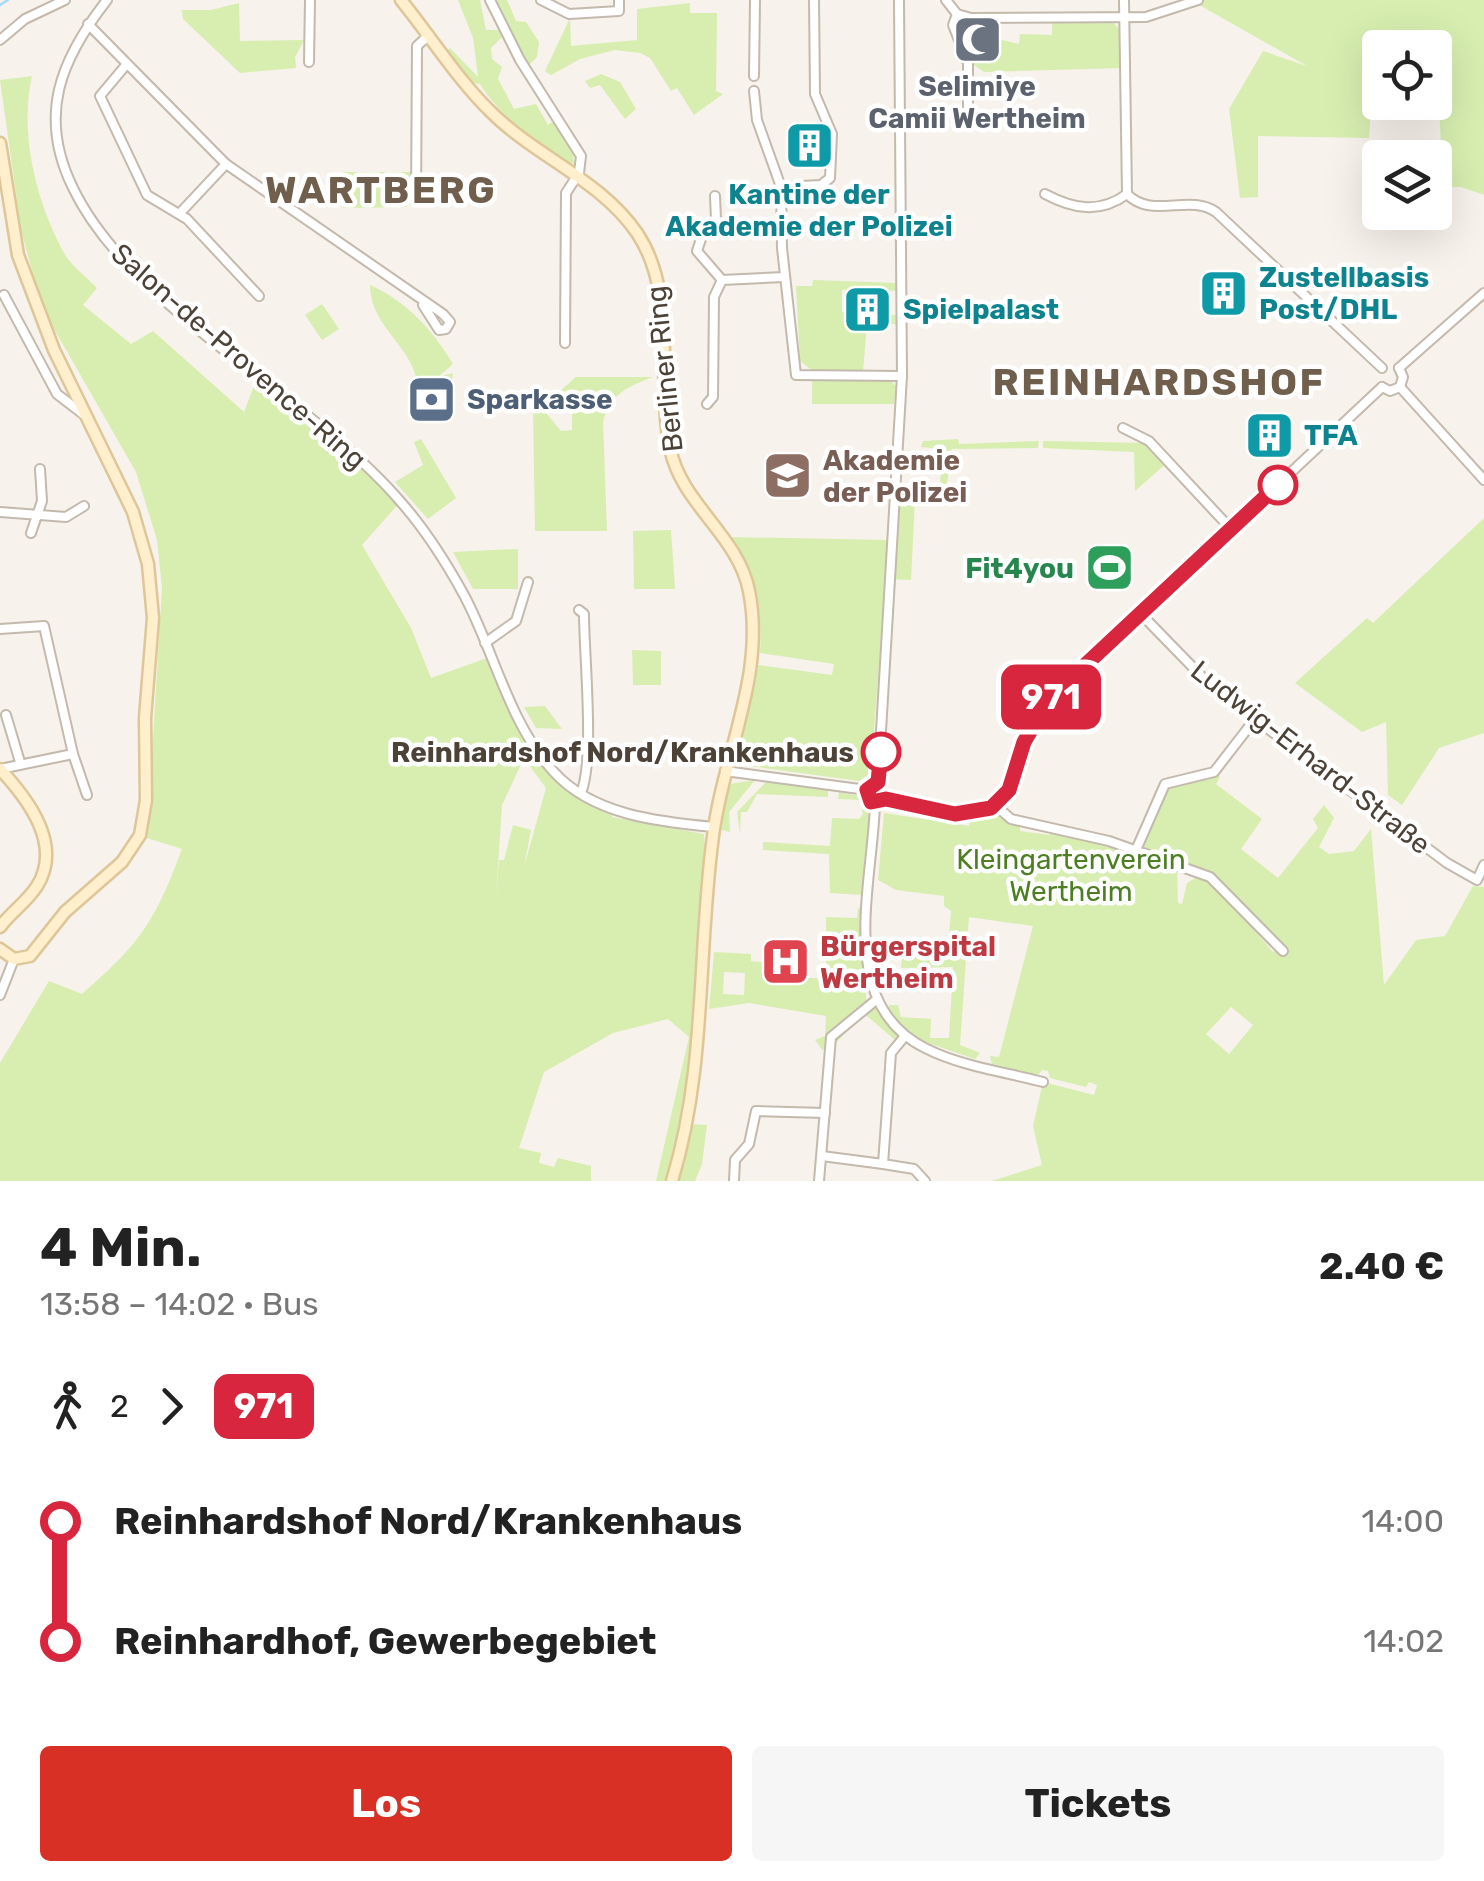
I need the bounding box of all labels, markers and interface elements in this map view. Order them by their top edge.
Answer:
mosque icon: Selimiye Camii Wertheim [951,13,1003,65]
map controls [1362,30,1452,230]
button: locate [1362,30,1452,120]
place label: Selimiye Camii Wertheim [868,70,1086,135]
building icon: Kantine der Akademie der Polizei [783,120,835,172]
button: layers [1362,140,1452,230]
district label: WARTBERG [265,167,497,213]
place label: Kantine der Akademie der Polizei [665,178,953,243]
street label: Salon-de-Provence-Ring [105,237,373,476]
place label: Zustellbasis Post/DHL [1259,261,1429,326]
building icon: Zustellbasis Post/DHL [1198,267,1250,319]
building icon: Spielpalast [842,283,894,335]
street label: Berliner Ring [639,284,690,454]
place label: Spielpalast [903,293,1059,326]
district label: REINHARDSHOF [992,359,1326,405]
bank icon: Sparkasse [406,373,458,425]
place label: Sparkasse [467,383,613,416]
building icon: TFA [1243,409,1295,461]
place label: TFA [1304,419,1358,452]
place label: Akademie der Polizei [823,444,967,509]
school or university icon: Akademie der Polizei [762,450,814,502]
unlabelled marker [1259,466,1297,504]
sports icon: Fit4you [1083,542,1135,594]
place label: Fit4you [965,552,1074,585]
street label: Ludwig-Erhard-Straße [1184,654,1437,861]
line badge: 971 [994,664,1108,730]
text: 971 [1021,676,1081,718]
marker: Reinhardshof Nord/Krankenhaus [862,733,900,771]
place label: Reinhardshof Nord/Krankenhaus [391,736,854,769]
park label: Kleingartenverein Wertheim [956,843,1186,908]
place label: Bürgerspital Wertheim [820,930,996,995]
hospital icon: Bürgerspital Wertheim [759,936,811,988]
text: 4 Min. [40,1215,202,1280]
text: 2.40 € [1319,1243,1444,1289]
text: 13:58 – 14:02 · Bus [40,1285,319,1323]
icon: walk [40,1379,95,1434]
icon: forward [144,1379,199,1434]
text: 971 [234,1385,294,1427]
text: 2 [110,1387,129,1425]
text: Reinhardshof Nord/Krankenhaus [114,1498,742,1544]
text: 14:00 [1362,1502,1444,1540]
text: Reinhardhof, Gewerbegebiet [114,1618,657,1664]
text: 14:02 [1363,1622,1444,1660]
button: Los [40,1746,732,1861]
button: Tickets [752,1746,1444,1861]

